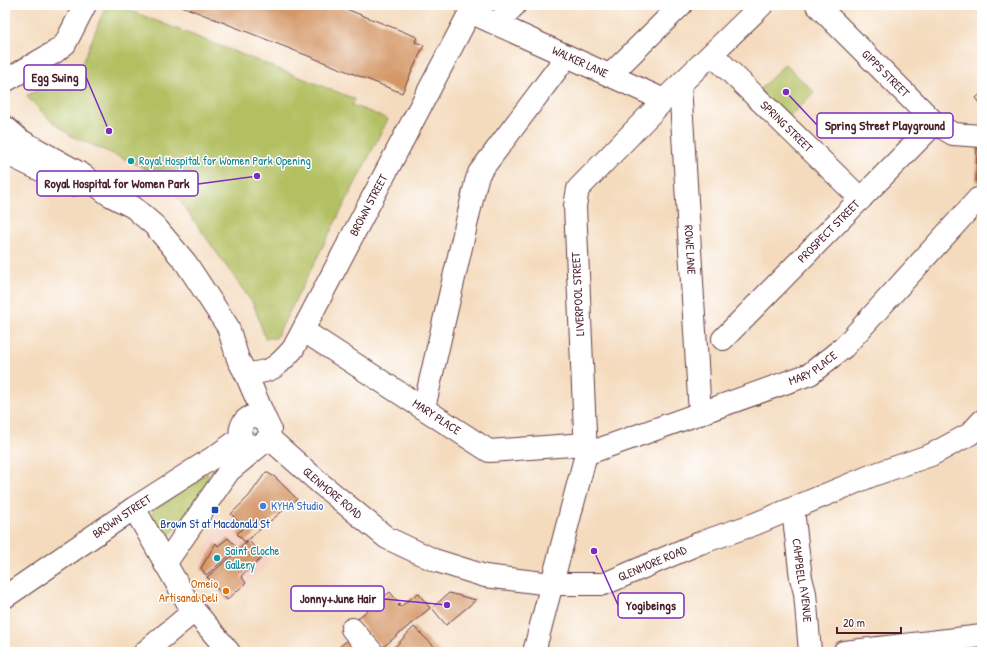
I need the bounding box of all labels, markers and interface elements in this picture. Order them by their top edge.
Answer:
street label: WALKER LANE [550,41,612,82]
street label: GIPPS STREET [858,46,914,101]
callout: Egg Swing [24,65,86,90]
text: Egg Swing [32,68,79,87]
street label: SPRING STREET [757,97,817,156]
callout: Spring Street Playground [817,113,953,138]
text: Spring Street Playground [825,116,946,135]
place label: Royal Hospital for Women Park Opening [139,152,311,169]
marker: Royal Hospital for Women Park Opening [126,156,136,166]
callout: Royal Hospital for Women Park [37,171,198,196]
street label: BROWN STREET [345,171,392,239]
text: Royal Hospital for Women Park [45,174,190,193]
street label: PROSPECT STREET [794,195,864,266]
street label: ROWE LANE [681,224,701,276]
street label: LIVERPOOL STREET [567,251,588,336]
street label: MARY PLACE [786,346,841,389]
street label: MARY PLACE [409,395,465,439]
street label: GLENMORE ROAD [299,463,366,523]
street label: BROWN STREET [89,490,155,542]
place label: KYHA Studio [271,497,324,514]
marker: KYHA Studio [258,501,268,511]
marker: Brown St at Macdonald St [210,505,220,515]
place label: Brown St at Macdonald St [160,515,271,532]
street label: CAMPBELL AVENUE [788,537,817,624]
street label: GLENMORE ROAD [615,541,689,585]
place label: Saint Cloche Gallery [225,542,280,573]
marker: Saint Cloche Gallery [212,553,222,563]
place label: Omeio Artisanal Deli [159,575,218,606]
marker: Omeio Artisanal Deli [221,586,231,596]
callout: Jonny+June Hair [291,586,384,611]
text: Jonny+June Hair [300,589,377,608]
callout: Yogibeings [618,593,684,618]
text: Yogibeings [626,596,676,615]
scale bar [837,609,901,635]
text: 20 m [843,614,865,631]

